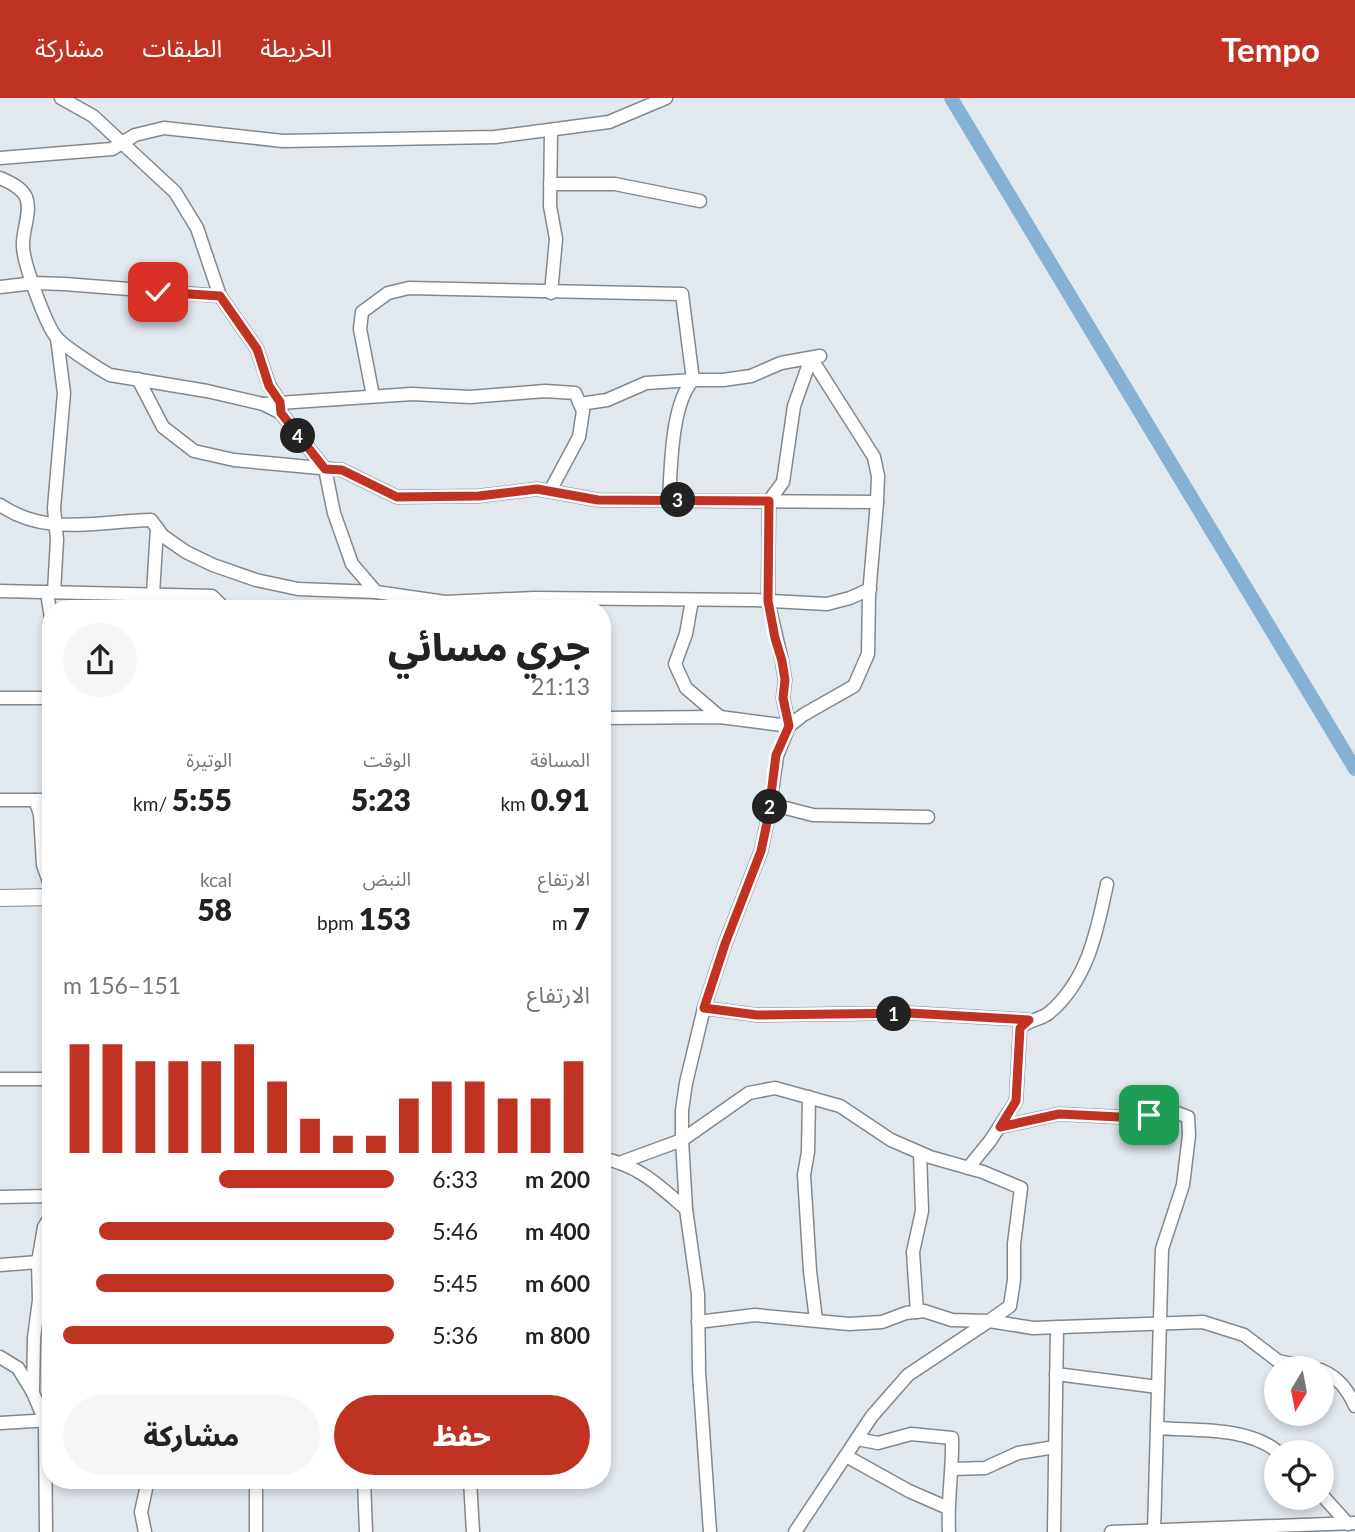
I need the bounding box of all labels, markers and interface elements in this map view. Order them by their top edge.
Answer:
text: Tempo [1221,29,1320,69]
text: مشاركة [35,33,104,62]
text: الطبقات [142,33,222,62]
text: الخريطة [260,33,332,62]
pin [128,262,188,322]
icon: check [139,273,177,311]
pin: 4 [280,418,316,454]
text: 4 [292,424,303,447]
pin: 3 [660,482,696,518]
text: 3 [672,488,683,511]
button: share [63,623,137,697]
text: جري مسائي [388,623,590,669]
text: 21:13 [531,672,590,700]
text: الوتيرة [186,748,232,771]
text: الوقت [363,748,411,771]
text: المسافة [530,748,590,771]
text: 5:55 [172,781,232,817]
text: 5:23 [351,781,411,817]
text: 0.91 [531,781,590,817]
pin: 2 [752,790,788,824]
text: /km [133,792,172,815]
text: km [500,792,531,815]
text: 2 [764,795,775,818]
text: النبض [363,867,411,890]
text: الارتفاع [538,867,590,890]
text: kcal [200,868,232,891]
text: 58 [197,891,232,927]
text: 153 [359,900,411,936]
text: 7 [573,900,590,936]
text: bpm [317,911,359,934]
text: m [552,911,573,934]
text: 151–156 m [63,971,181,999]
text: الارتفاع [527,980,590,1008]
pin: 1 [876,996,912,1032]
text: 1 [888,1002,899,1025]
pin [1119,1085,1179,1145]
icon: arrive [1130,1096,1168,1134]
text: 6:33 [432,1165,478,1193]
text: 200 m [525,1165,590,1193]
text: 5:46 [432,1217,478,1245]
text: 400 m [525,1217,590,1245]
text: 5:45 [432,1269,478,1297]
text: 600 m [525,1269,590,1297]
text: 5:36 [432,1321,478,1349]
text: 800 m [525,1321,590,1349]
north arrow [1264,1356,1334,1426]
map controls [1264,1356,1334,1510]
button: مشاركة [63,1395,320,1475]
button: حفظ [334,1395,590,1475]
button: locate [1264,1440,1334,1510]

